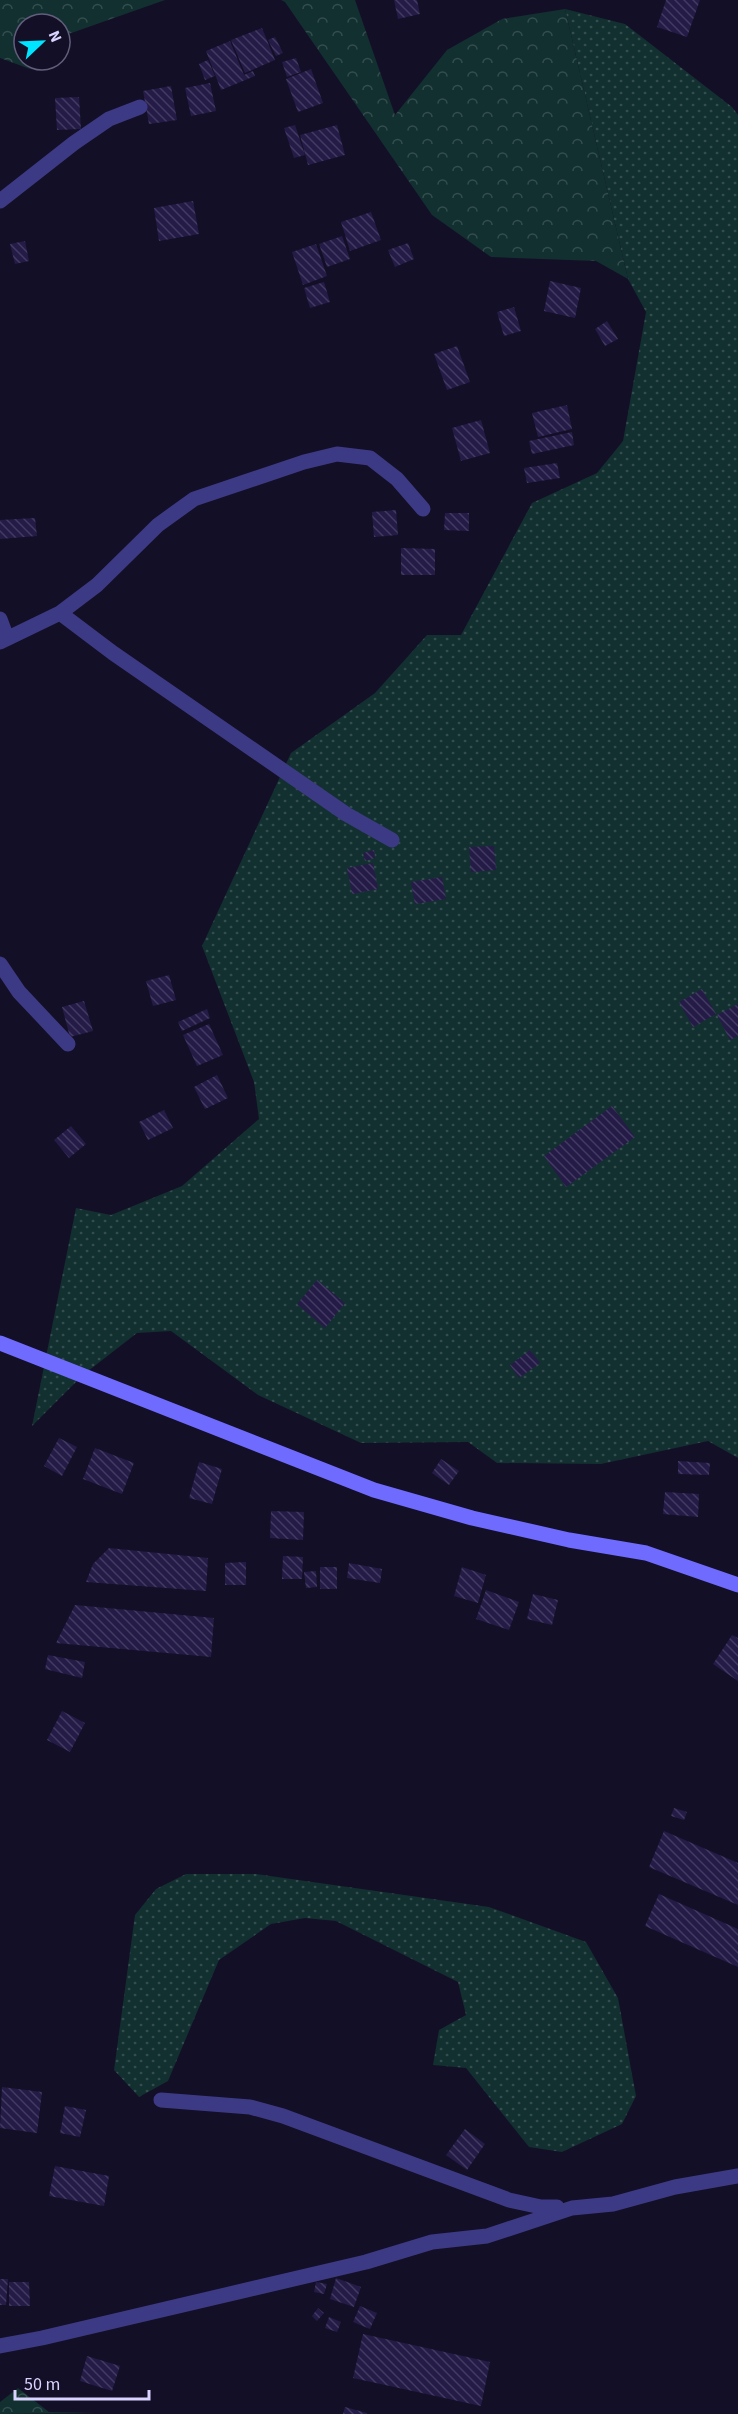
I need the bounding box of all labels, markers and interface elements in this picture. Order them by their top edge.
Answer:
north arrow [12,12,72,72]
text: N [43,27,67,46]
scale bar [15,2363,148,2401]
text: 50 m [24,2372,60,2397]

